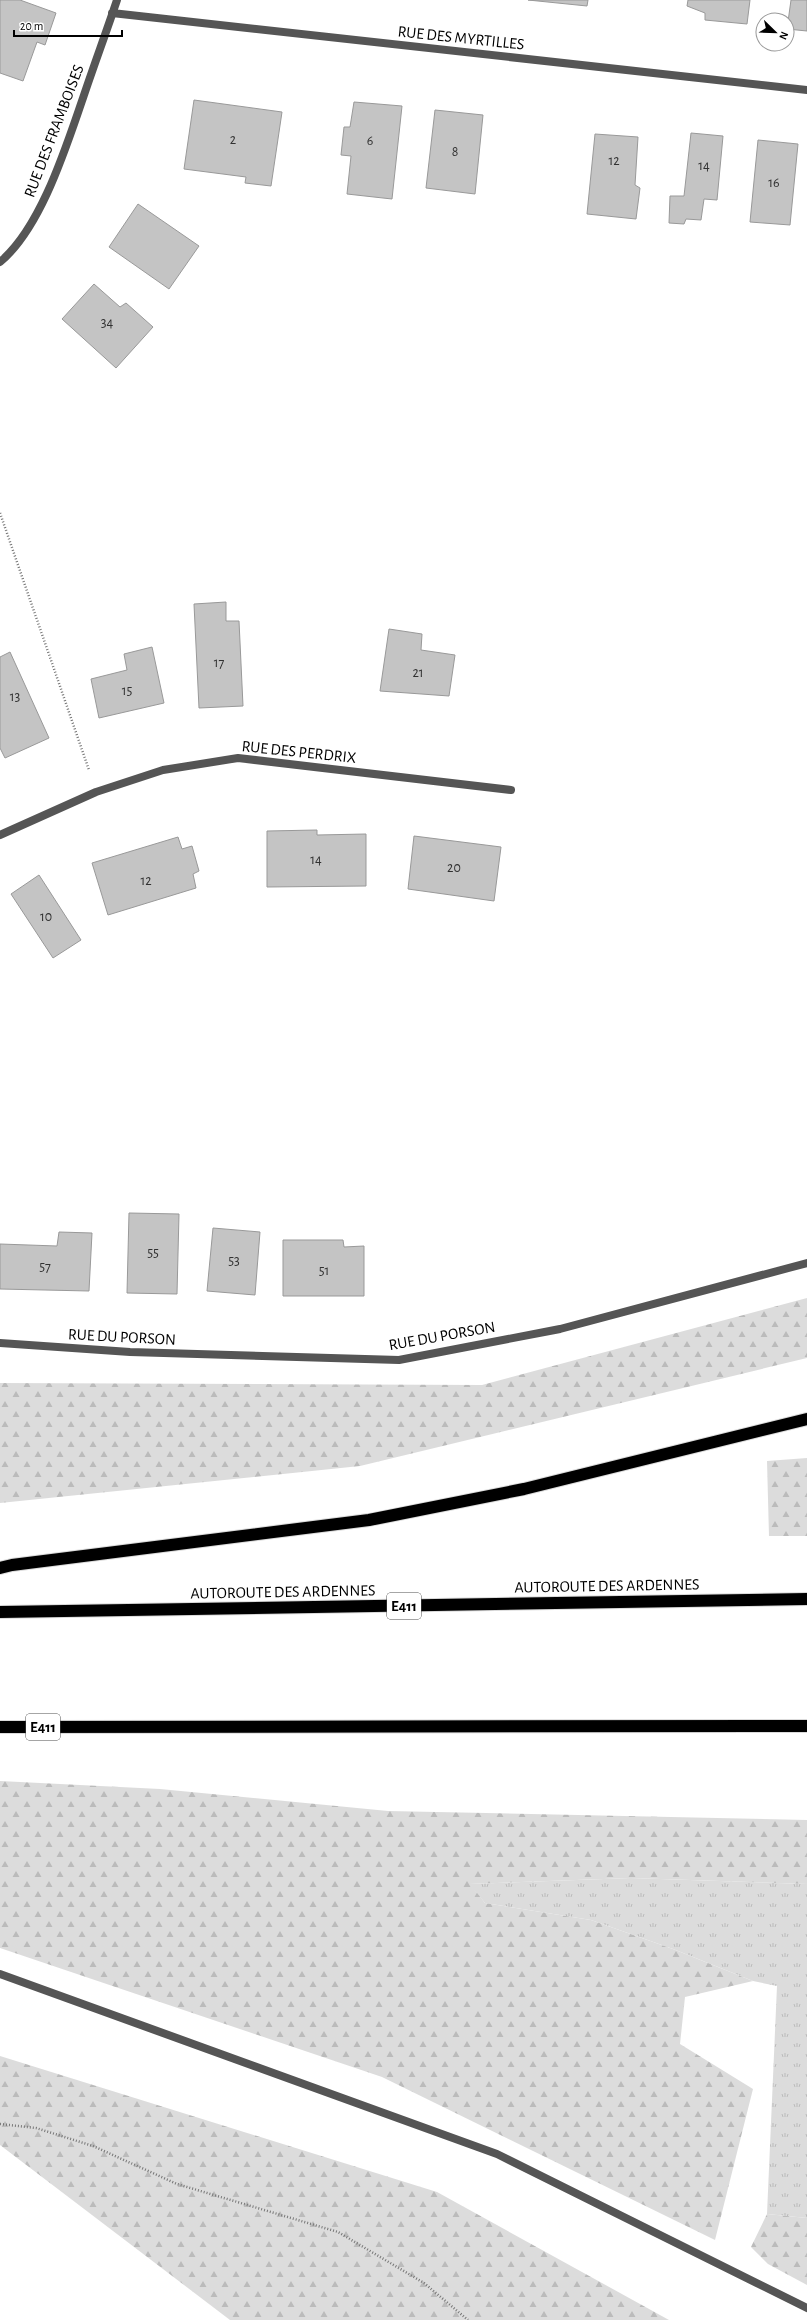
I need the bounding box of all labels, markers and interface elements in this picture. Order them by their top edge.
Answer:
scale bar [14,12,122,38]
north arrow [755,12,795,52]
text: 20 m [20,20,43,32]
street label: RUE DES MYRTILLES [397,23,525,53]
text: N [777,30,790,41]
street label: RUE DES FRAMBOISES [21,62,87,200]
house number: 2 [230,133,236,147]
house number: 6 [367,134,373,148]
house number: 8 [452,145,458,159]
house number: 12 [608,154,620,168]
house number: 14 [698,159,710,173]
house number: 16 [768,176,780,190]
house number: 34 [101,316,114,330]
house number: 17 [214,656,224,670]
house number: 21 [412,666,424,680]
house number: 15 [122,684,132,698]
house number: 13 [10,690,21,704]
street label: RUE DES PERDRIX [241,738,358,766]
house number: 14 [310,853,322,867]
house number: 20 [447,861,461,875]
house number: 12 [140,874,152,888]
house number: 10 [40,910,52,924]
house number: 55 [147,1246,159,1260]
house number: 53 [228,1254,240,1268]
house number: 57 [39,1260,51,1274]
house number: 51 [319,1264,329,1278]
street label: RUE DU PORSON [387,1319,497,1353]
street label: RUE DU PORSON [68,1326,176,1348]
street label: AUTOROUTE DES ARDENNES [514,1576,700,1596]
street label: AUTOROUTE DES ARDENNES [190,1582,376,1602]
road number: E411 [387,1593,421,1619]
road number: E411 [26,1714,60,1740]

